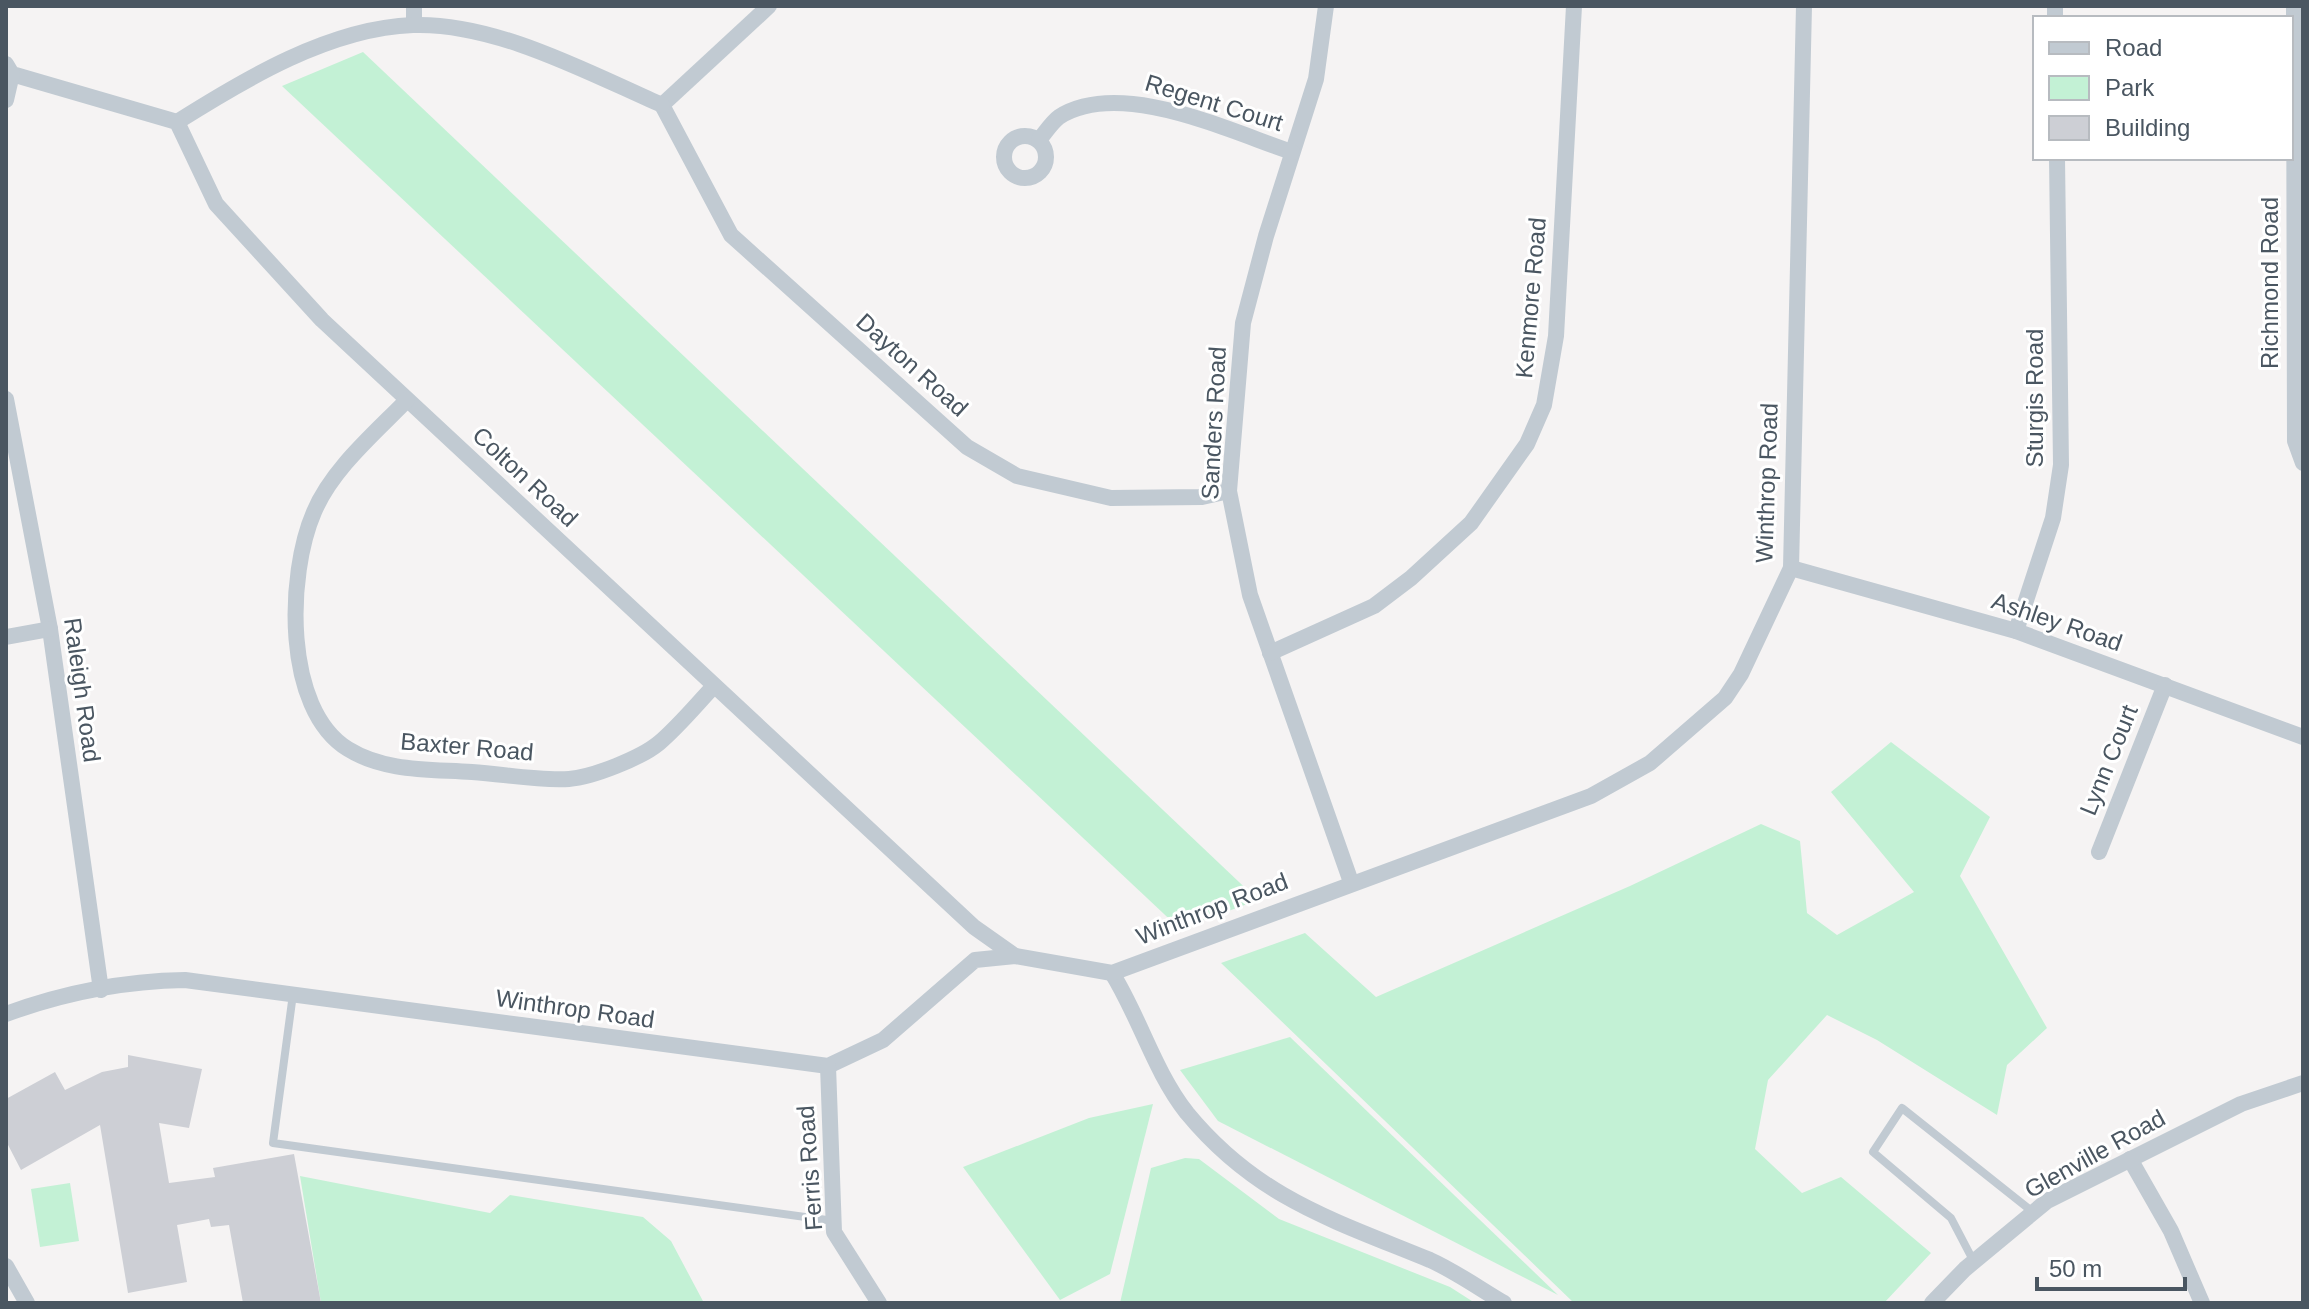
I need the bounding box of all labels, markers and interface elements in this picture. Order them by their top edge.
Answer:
legend [2033,16,2293,160]
text: Road [2105,34,2162,61]
street label: Regent Court [1142,69,1287,136]
text: Park [2105,74,2155,101]
text: Building [2105,114,2190,141]
street label: Richmond Road [2256,197,2283,369]
street label: Kenmore Road [1510,216,1551,380]
street label: Dayton Road [851,308,973,422]
street label: Sturgis Road [2021,329,2048,467]
street label: Sanders Road [1196,346,1231,500]
street label: Winthrop Road [1750,403,1783,563]
street label: Colton Road [467,421,583,532]
street label: Ashley Road [1988,587,2126,656]
street label: Raleigh Road [59,616,106,764]
street label: Lynn Court [2074,700,2143,819]
street label: Baxter Road [399,727,535,766]
street label: Winthrop Road [1132,867,1291,950]
street label: Winthrop Road [494,984,656,1033]
street label: Glenville Road [2020,1104,2170,1203]
street label: Ferris Road [792,1105,827,1232]
scale bar [2037,1241,2185,1291]
text: 50 m [2049,1255,2102,1282]

